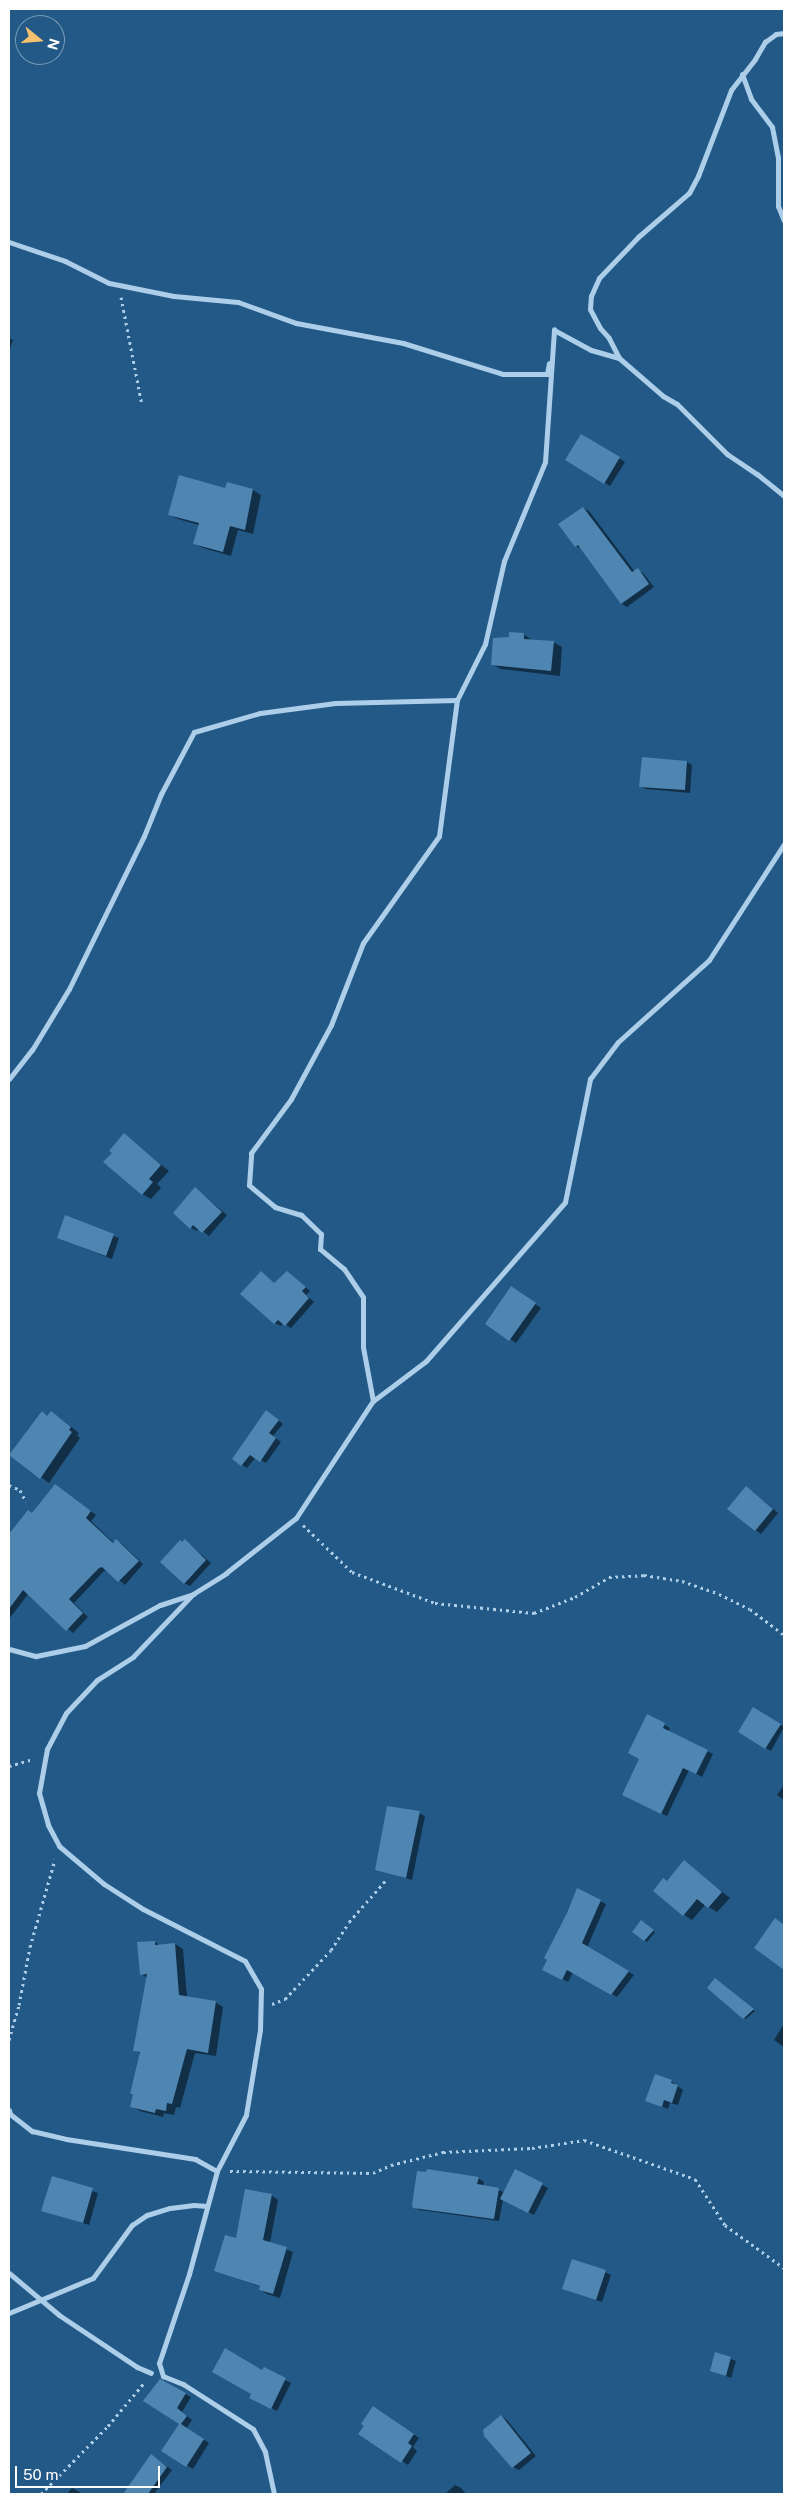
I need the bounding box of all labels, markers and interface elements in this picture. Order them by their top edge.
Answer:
north arrow [15,15,65,65]
text: N [44,37,63,52]
scale bar [18,2456,162,2488]
text: 50 m [23,2466,58,2483]

